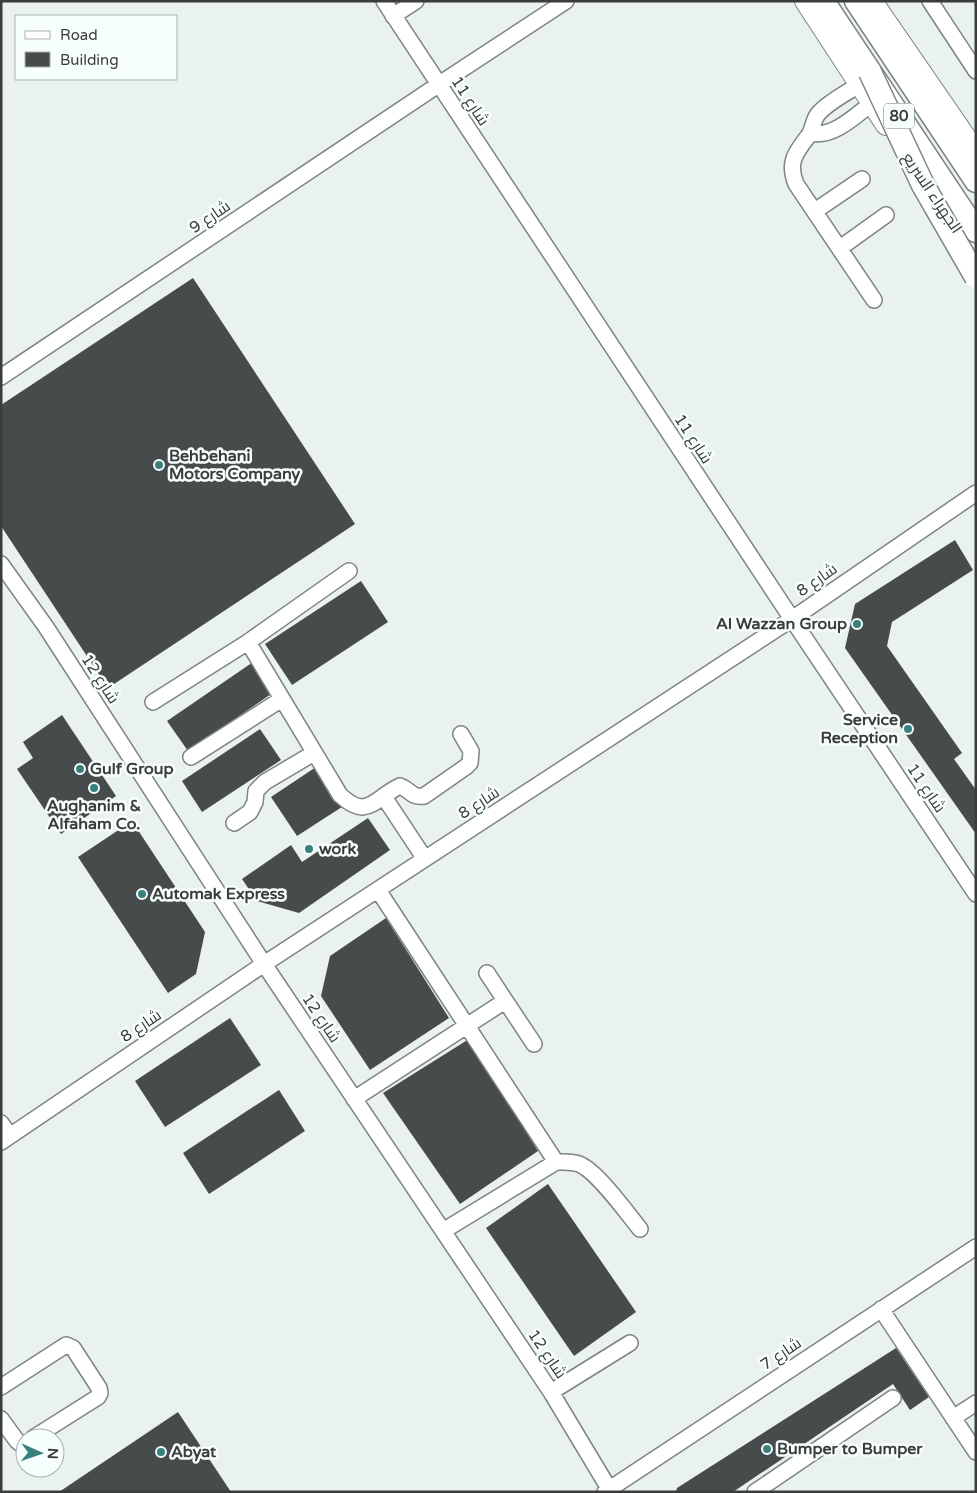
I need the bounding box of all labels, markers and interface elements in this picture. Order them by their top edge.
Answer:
legend [15,15,178,80]
text: Road [60,26,98,44]
text: Building [60,51,119,69]
street label: شارع 11 [446,72,493,130]
road number: 80 [884,104,914,128]
street label: الجهراء السريع [897,149,966,238]
street label: شارع 9 [186,196,235,239]
street label: شارع 11 [669,410,716,468]
place label: Behbehani Motors Company [169,446,301,484]
marker: Behbehani Motors Company [153,459,165,471]
street label: شارع 8 [793,559,842,602]
place label: Al Wazzan Group [716,614,847,634]
marker: Al Wazzan Group [851,618,863,630]
street label: شارع 12 [76,650,123,708]
place label: Service Reception [820,710,898,748]
marker: Service Reception [902,723,914,735]
place label: Gulf Group [90,759,174,779]
street label: شارع 11 [901,759,950,817]
marker: Gulf Group [74,763,86,775]
marker: Aughanim & Alfaham Co. [88,782,100,794]
street label: شارع 8 [455,782,504,825]
place label: Aughanim & Alfaham Co. [47,796,141,834]
place label: work [319,839,356,859]
marker: work [303,843,315,855]
place label: Automak Express [152,884,285,904]
marker: Automak Express [136,888,148,900]
street label: شارع 12 [296,989,345,1047]
street label: شارع 8 [117,1005,166,1048]
street label: شارع 12 [522,1325,571,1383]
street label: شارع 7 [757,1333,806,1376]
north arrow [15,1428,65,1478]
place label: Bumper to Bumper [777,1439,923,1459]
place label: Abyat [171,1442,217,1462]
marker: Bumper to Bumper [761,1443,773,1455]
marker: Abyat [155,1446,167,1458]
text: N [44,1448,61,1459]

